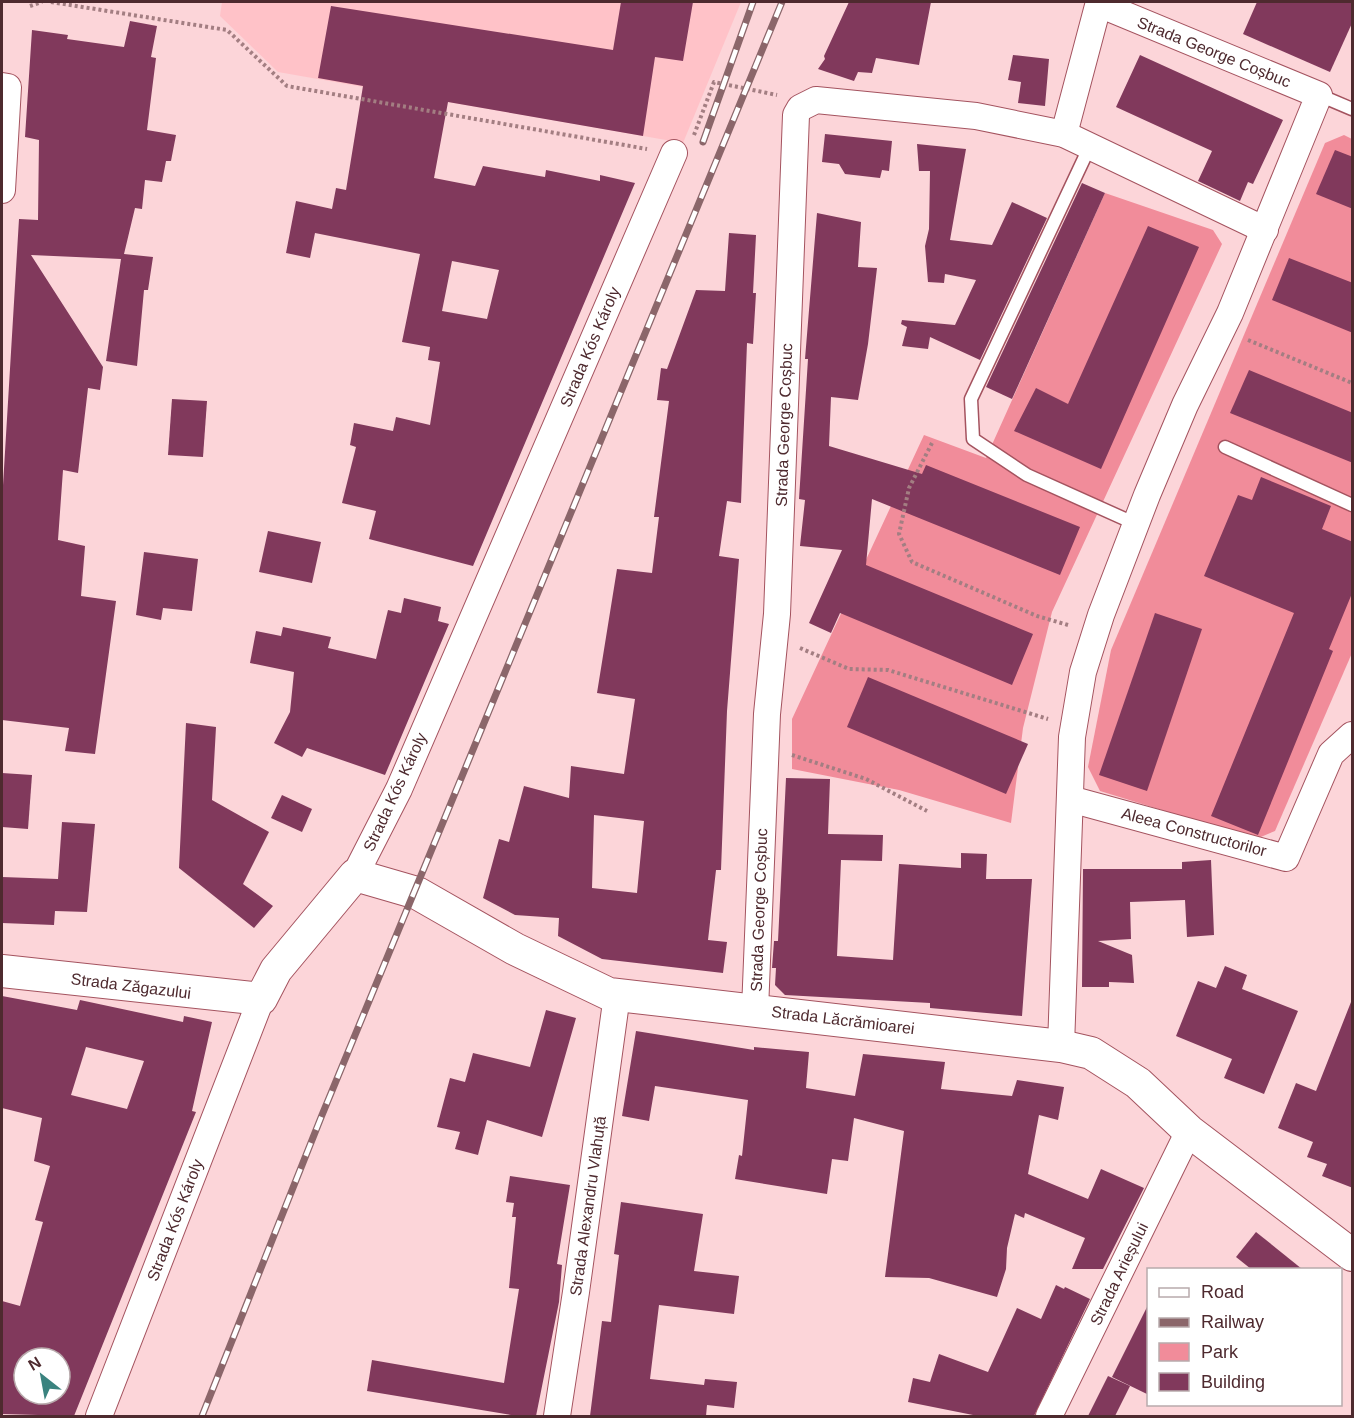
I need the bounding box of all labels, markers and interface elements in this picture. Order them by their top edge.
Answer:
street label: Strada George Coșbuc [1135,13,1293,91]
street label: Strada Kós Károly [557,284,623,410]
street label: Strada George Coșbuc [773,343,795,507]
street label: Strada Kós Károly [360,730,430,854]
street label: Aleea Constructorilor [1120,804,1269,860]
street label: Strada George Coșbuc [748,828,770,992]
street label: Strada Zăgazului [70,970,192,1002]
street label: Strada Lăcrămioarei [770,1003,916,1037]
street label: Strada Alexandru Vlahuță [567,1115,609,1297]
street label: Strada Kós Károly [144,1157,206,1283]
street label: Strada Arieșului [1087,1220,1151,1328]
legend [1147,1268,1342,1406]
text: Road [1201,1282,1244,1302]
text: Railway [1201,1312,1264,1332]
text: Park [1201,1342,1239,1362]
north arrow [12,1346,72,1406]
text: N [25,1353,44,1374]
text: Building [1201,1372,1265,1392]

